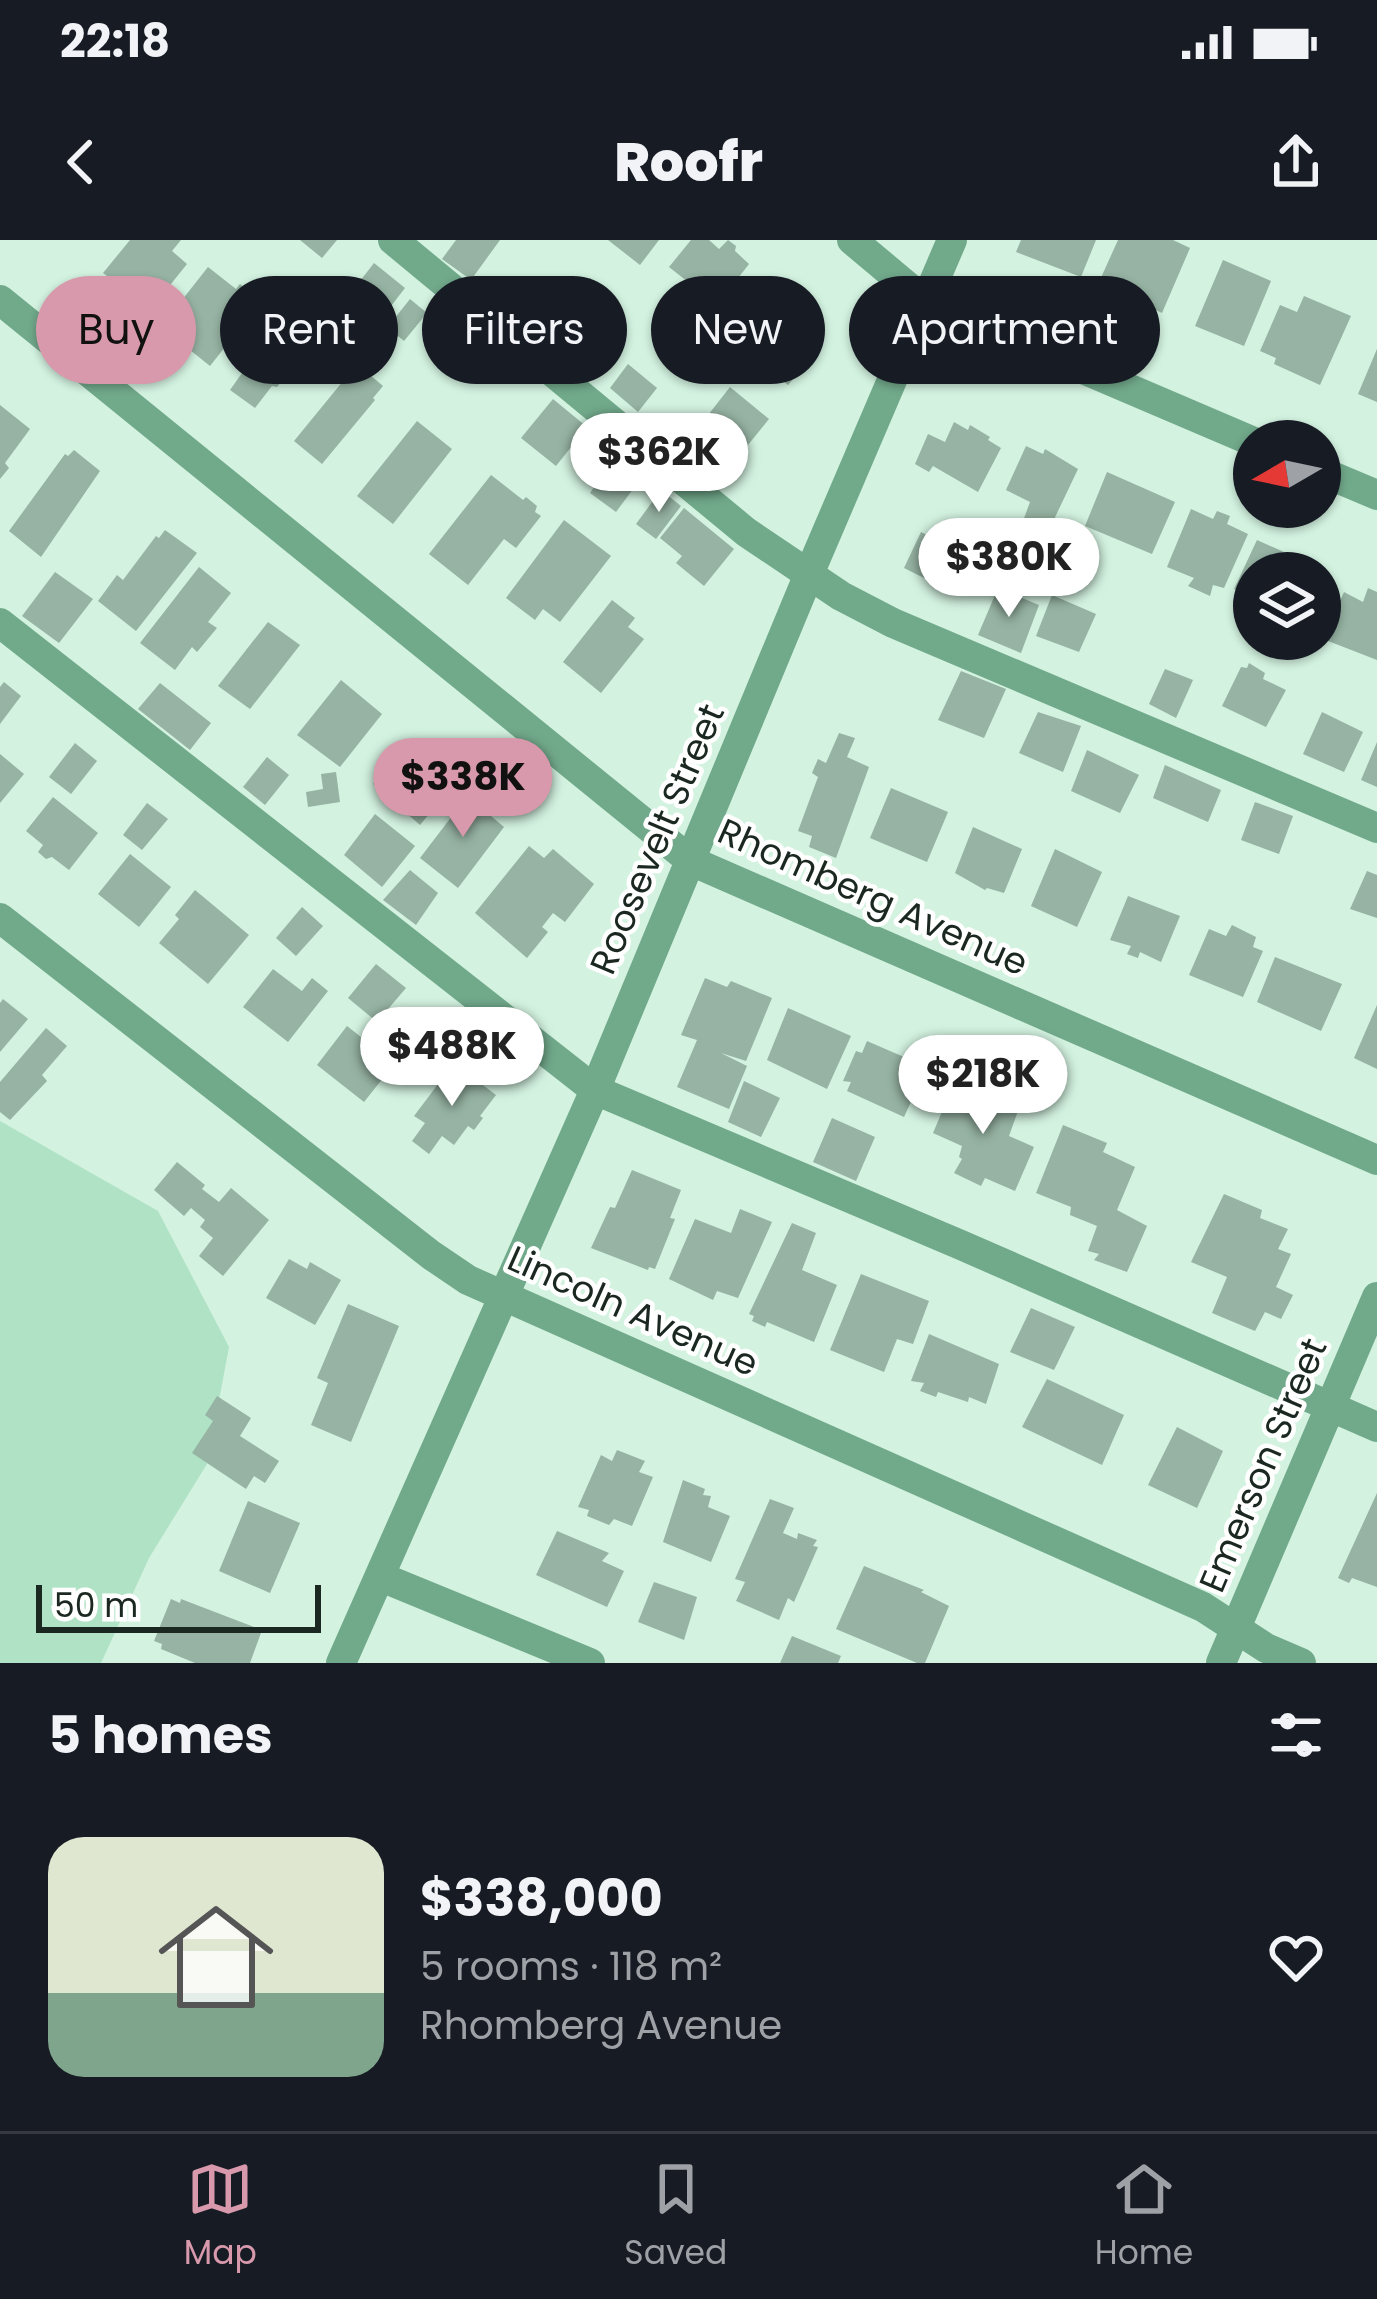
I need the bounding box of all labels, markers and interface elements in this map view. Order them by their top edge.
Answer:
text: 22:18 [60,10,170,73]
text: Roofr [614,124,763,200]
icon: back [48,129,114,195]
icon: share [1263,129,1329,195]
chip: Buy [36,276,196,384]
chip: Rent [220,276,398,384]
chip: Filters [422,276,627,384]
chip: New [651,276,825,384]
chip: Apartment [849,276,1160,384]
pin: $362K [575,413,743,515]
north arrow [1233,420,1341,528]
map controls [1233,420,1341,660]
text: $362K [597,424,721,479]
pin: $380K [925,518,1093,620]
text: $380K [945,529,1073,584]
button: layers [1233,552,1341,660]
street label: Roosevelt Street [577,696,737,982]
pin: $338K [379,738,547,840]
text: $338K [400,749,526,804]
street label: Rhomberg Avenue [710,806,1036,988]
pin: $488K [368,1007,536,1109]
text: $488K [387,1018,517,1073]
pin: $218K [899,1035,1067,1137]
text: $218K [925,1046,1041,1101]
street label: Lincoln Avenue [500,1233,766,1389]
street label: Emerson Street [1187,1330,1339,1600]
scale bar [36,1579,321,1632]
text: 50 m [54,1582,138,1629]
text: 5 homes [48,1699,273,1771]
icon: filters [1263,1702,1329,1768]
text: $338,000 [420,1862,663,1934]
icon: home [144,1885,288,2029]
icon: heart [1263,1924,1329,1990]
text: 5 rooms · 118 m² [420,1939,722,1994]
text: Rhomberg Avenue [420,1998,782,2053]
tab: Map [184,2156,257,2278]
tab: Saved [624,2156,727,2278]
tab: Home [1095,2156,1193,2278]

